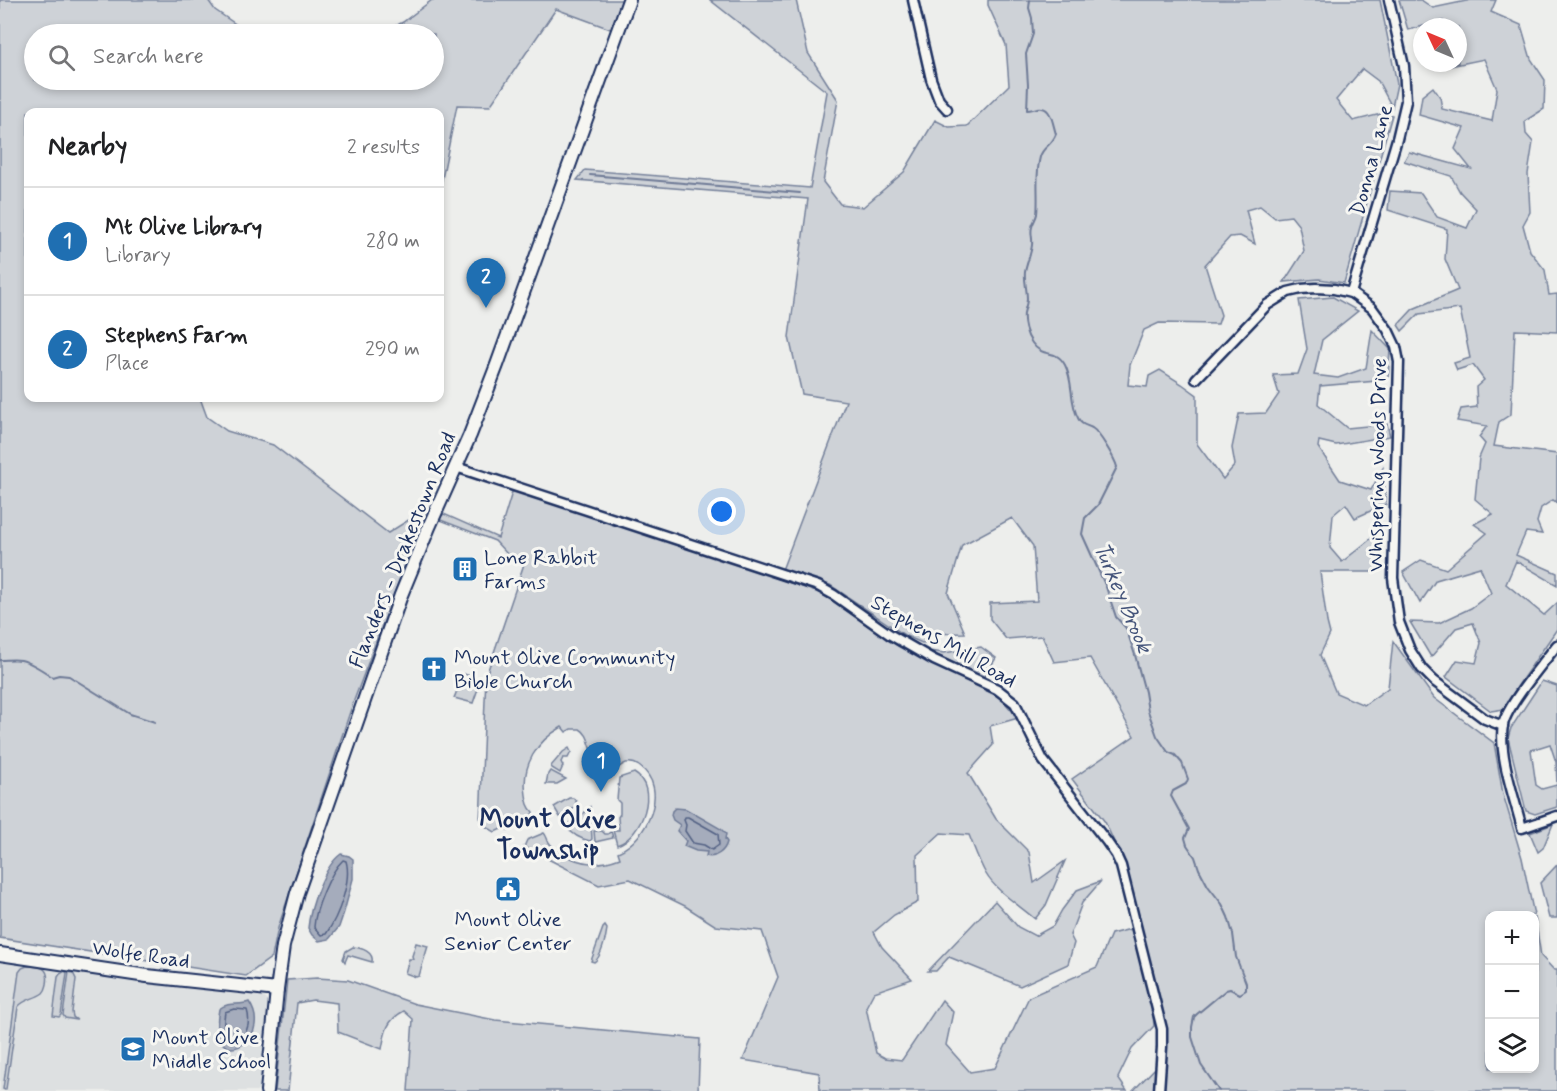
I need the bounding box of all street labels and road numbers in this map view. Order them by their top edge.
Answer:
street label: Donna Lane [1344,102,1400,219]
street label: Whispering Woods Drive [1362,358,1394,572]
street label: Flanders - Drakestown Road [343,428,463,673]
street label: Stephens Mill Road [865,589,1022,695]
street label: Wolfe Road [90,934,191,976]

